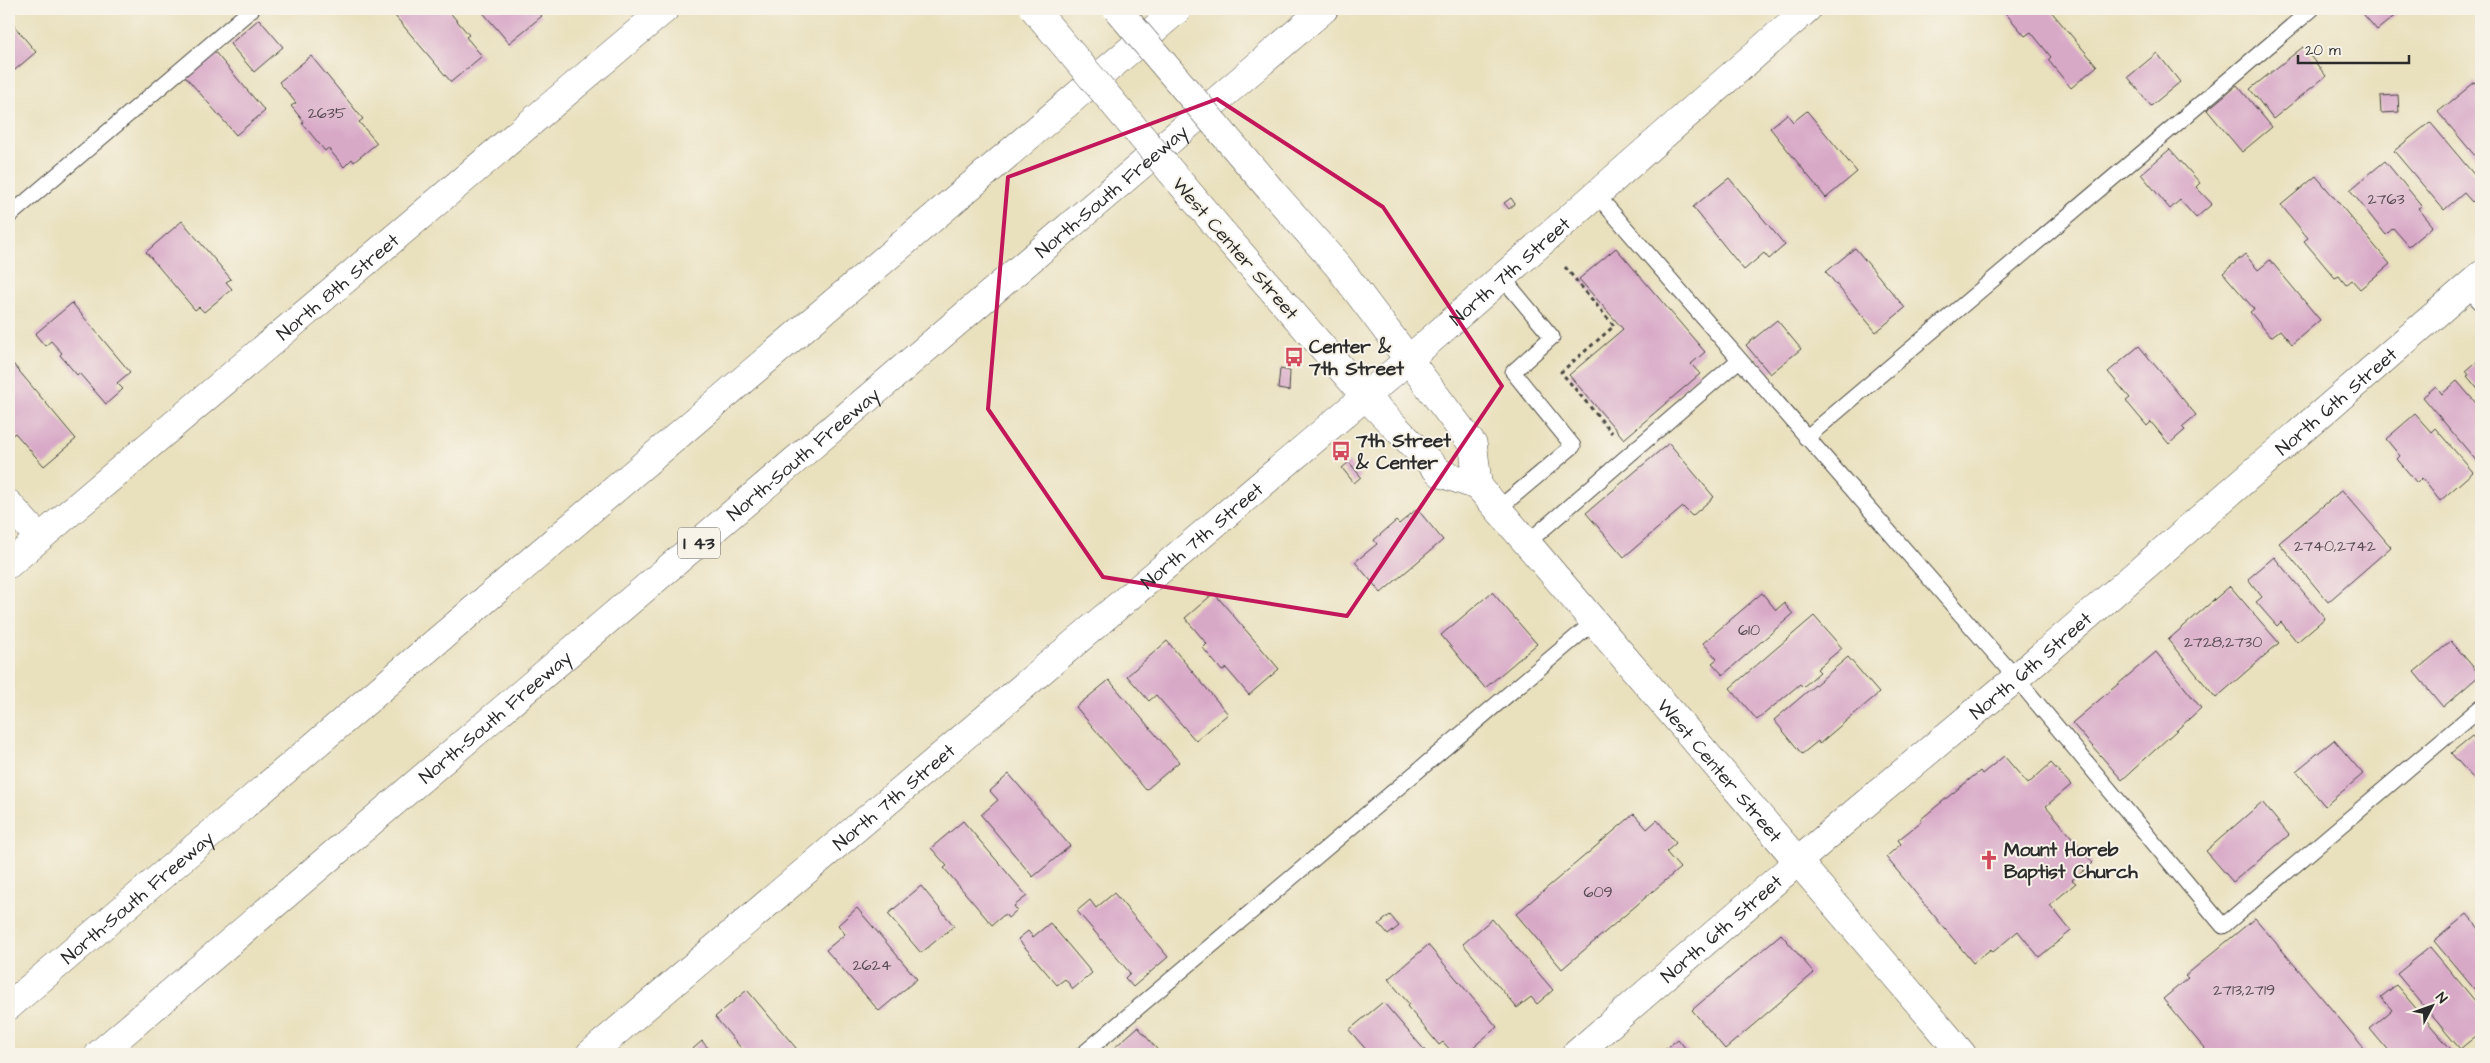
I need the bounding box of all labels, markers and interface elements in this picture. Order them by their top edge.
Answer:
scale bar [2298,32,2409,64]
text: 20 m [2305,40,2341,61]
house number: 2635 [308,102,347,124]
street label: North-South Freeway [1030,119,1195,265]
street label: West Center Street [1165,172,1305,326]
house number: 2763 [2367,188,2405,210]
street label: North 7th Street [1444,211,1577,332]
street label: North 8th Street [271,227,406,347]
place label: Center & 7th Street [1308,334,1404,383]
street label: North 6th Street [2270,341,2404,462]
bus stop icon: Center & 7th Street [1283,346,1305,368]
street label: North-South Freeway [721,382,887,528]
place label: 7th Street & Center [1355,428,1451,477]
bus stop icon: 7th Street & Center [1330,440,1352,462]
street label: North 7th Street [1136,476,1270,596]
road number: I 43 [678,528,720,558]
house number: 2740,2742 [2294,535,2376,557]
street label: North 6th Street [1964,606,2098,726]
house number: 610 [1738,619,1760,641]
house number: 2728,2730 [2184,631,2262,653]
street label: North-South Freeway [413,644,579,791]
street label: West Center Street [1650,693,1788,849]
street label: North 7th Street [827,738,962,857]
street label: North-South Freeway [56,825,221,971]
place label: Mount Horeb Baptist Church [2004,837,2138,886]
church icon: Mount Horeb Baptist Church [1978,849,2000,871]
street label: North 6th Street [1655,869,1789,990]
house number: 609 [1583,881,1613,903]
house number: 2624 [852,954,892,976]
house number: 2713,2719 [2213,979,2275,1001]
north arrow [2408,980,2458,1030]
text: N [2431,988,2452,1008]

